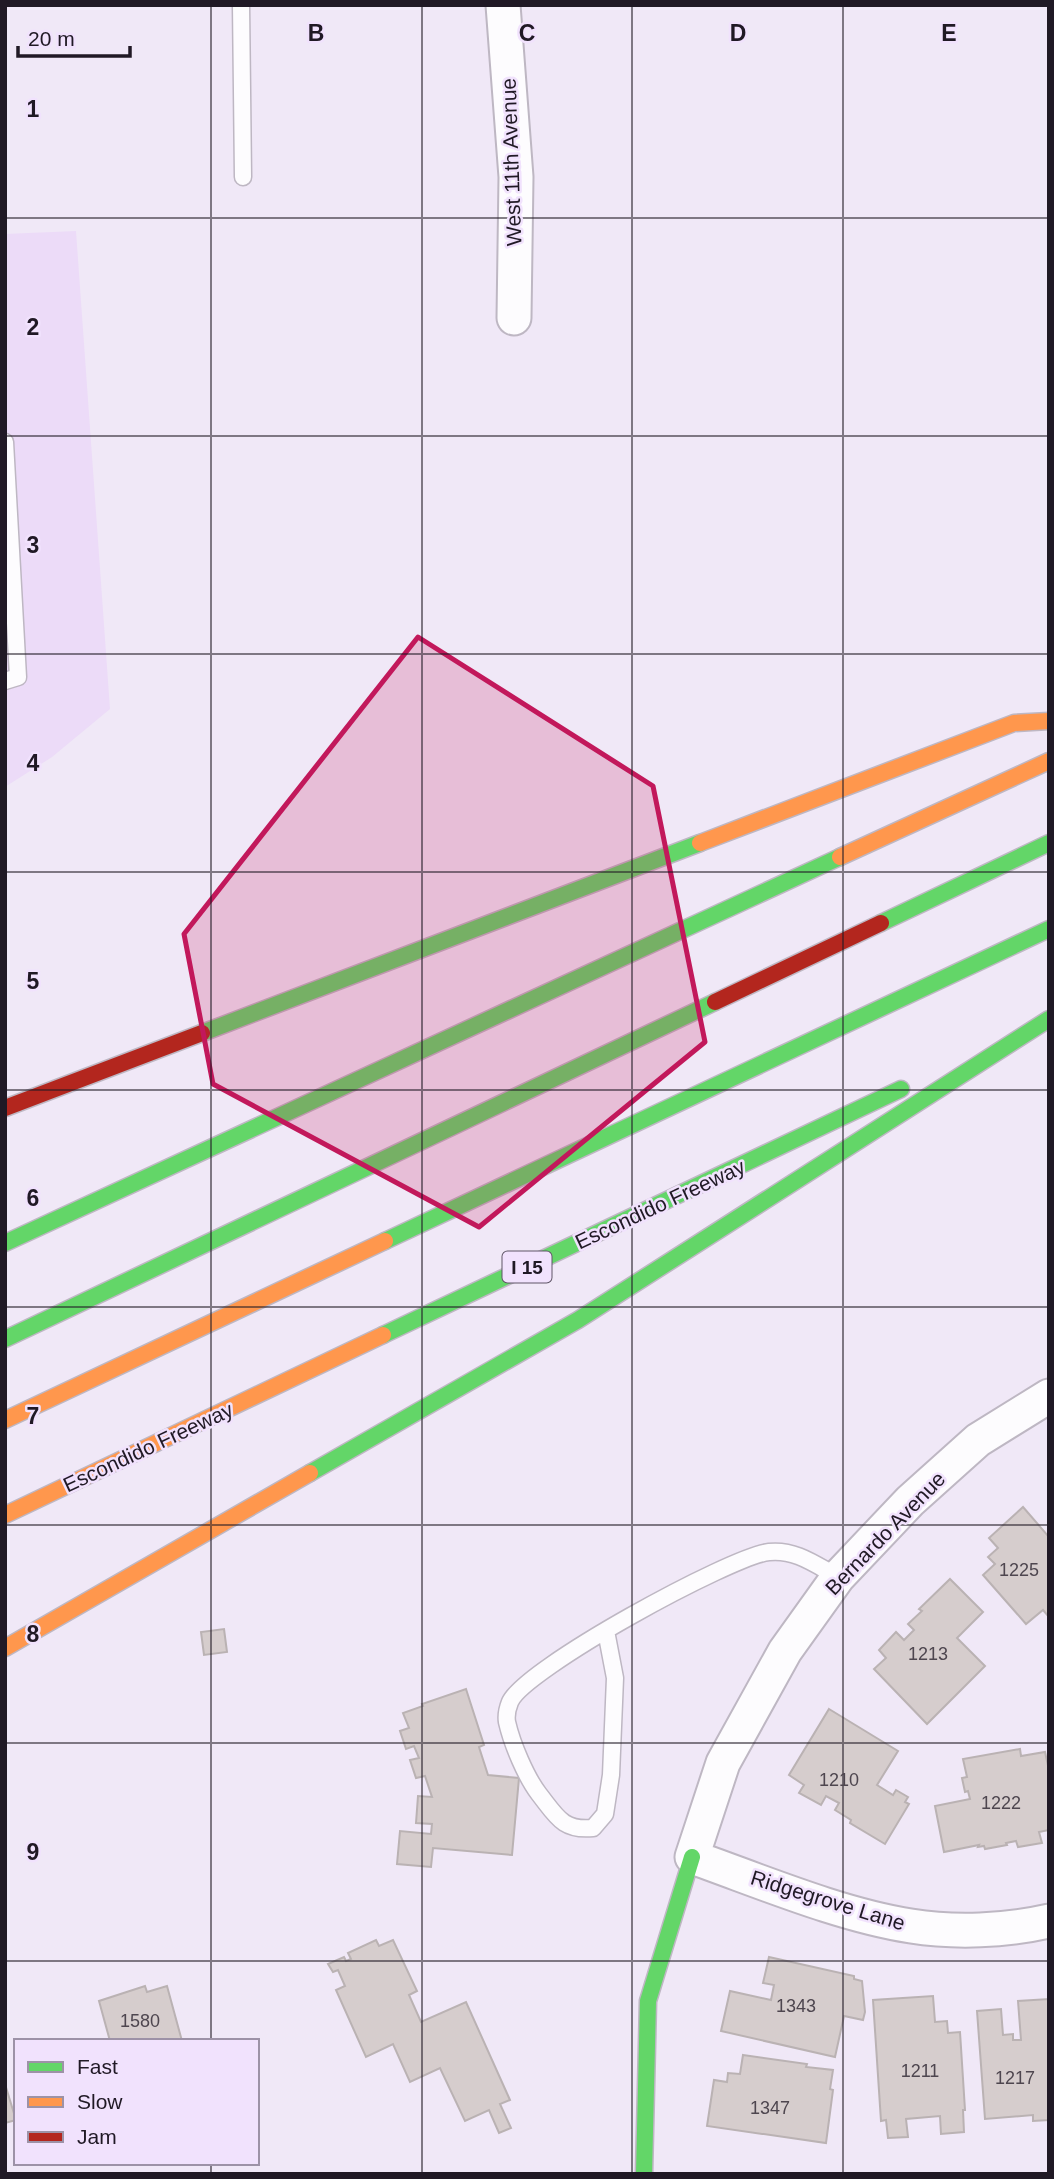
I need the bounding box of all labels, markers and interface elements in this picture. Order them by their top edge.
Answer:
scale bar [18,14,130,58]
text: B [308,20,324,46]
text: C [519,20,535,46]
text: D [730,20,746,46]
text: E [941,20,957,46]
text: 20 m [28,27,75,50]
street label: West 11th Avenue [497,78,525,246]
text: 1 [27,96,40,122]
text: 2 [27,314,39,340]
text: 3 [27,532,39,558]
text: 4 [27,750,40,776]
text: 5 [27,968,40,994]
street label: Escondido Freeway [572,1154,749,1253]
text: 6 [27,1185,39,1211]
road number: I 15 [503,1252,552,1282]
street label: Escondido Freeway [60,1397,237,1496]
text: 7 [27,1403,39,1429]
street label: Bernardo Avenue [820,1467,950,1599]
house number: 1225 [999,1560,1039,1580]
text: 8 [27,1621,40,1647]
house number: 1213 [908,1644,948,1664]
house number: 1210 [819,1770,859,1790]
house number: 1222 [981,1793,1021,1813]
text: 9 [27,1839,39,1865]
street label: Ridgegrove Lane [748,1866,908,1934]
house number: 1343 [776,1996,816,2016]
house number: 1580 [120,2011,160,2031]
legend [14,2039,259,2165]
text: Fast [77,2055,118,2078]
house number: 1211 [901,2061,939,2081]
house number: 1217 [995,2068,1035,2088]
text: Slow [77,2090,123,2113]
house number: 1347 [750,2098,790,2118]
text: Jam [77,2125,117,2148]

